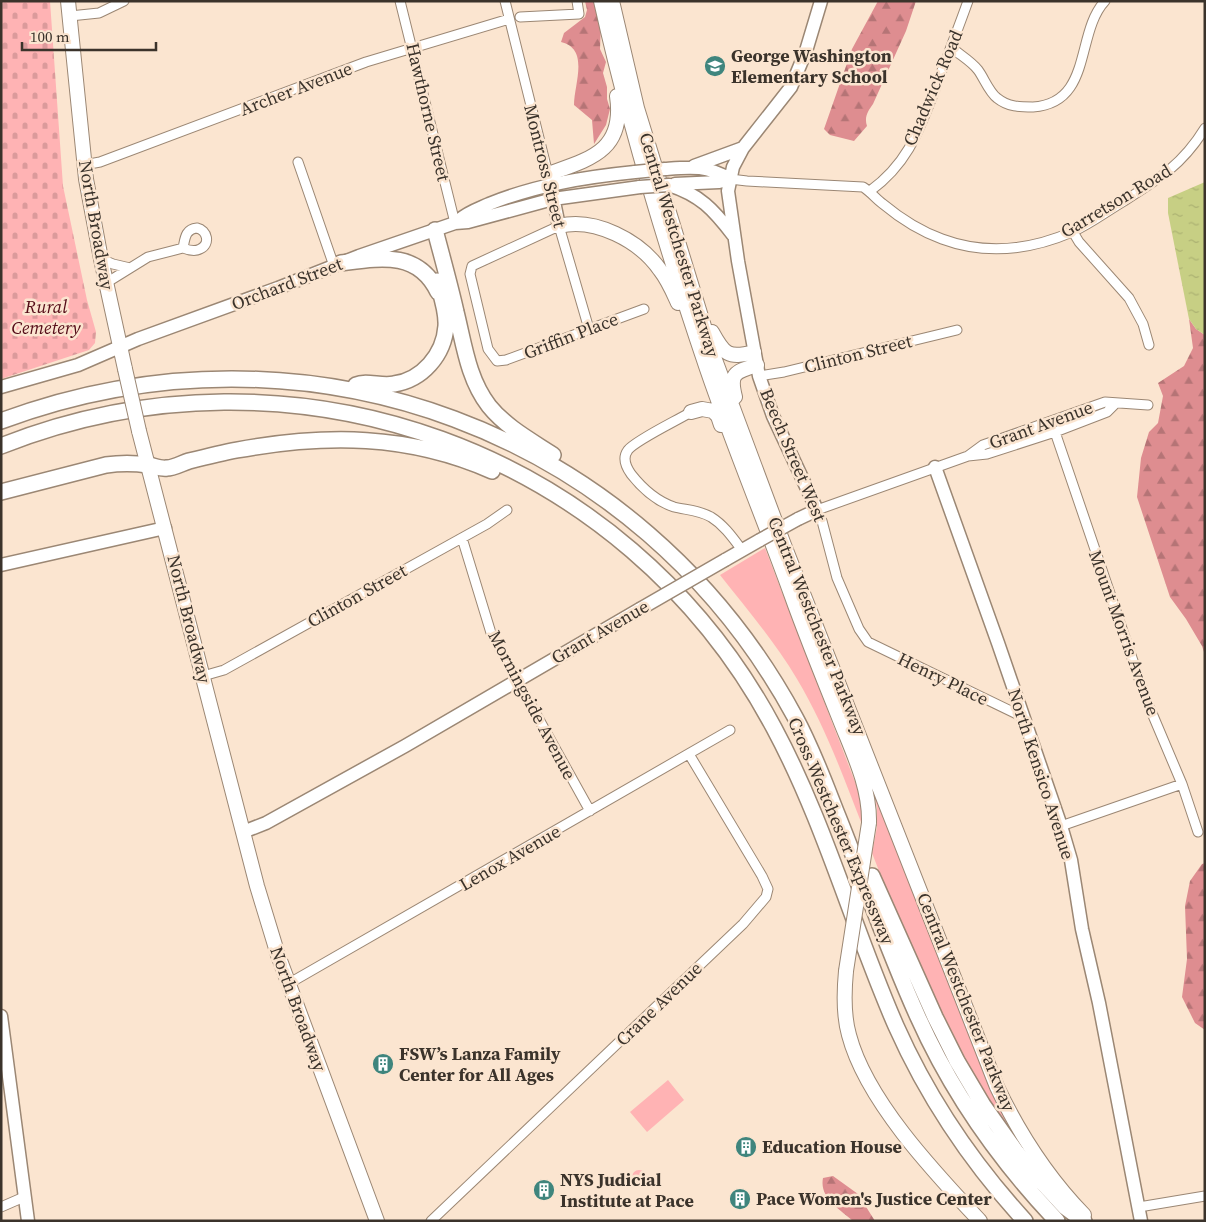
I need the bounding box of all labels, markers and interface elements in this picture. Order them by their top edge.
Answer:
scale bar [22,20,156,52]
text: 100 m [30,26,70,47]
street label: Chadwick Road [897,26,968,150]
street label: Hawthorne Street [400,40,457,184]
place label: George Washington Elementary School [731,43,892,89]
school or university icon: George Washington Elementary School [703,54,727,78]
street label: Archer Avenue [236,56,356,122]
street label: Montross Street [518,102,573,230]
street label: Central Westchester Parkway [633,130,726,361]
street label: North Broadway [73,158,120,292]
street label: Garretson Road [1056,158,1176,243]
street label: Orchard Street [228,251,346,316]
park label: Rural Cemetery [11,294,81,340]
street label: Griffin Place [520,306,622,365]
street label: Clinton Street [801,328,915,379]
street label: Beech Street West [754,384,833,525]
street label: Grant Avenue [985,394,1096,455]
street label: Central Westchester Parkway [762,513,873,739]
street label: Mount Morris Avenue [1083,547,1166,719]
street label: North Broadway [161,552,218,686]
street label: Clinton Street [302,558,411,633]
street label: Grant Avenue [546,594,653,670]
street label: Morningside Avenue [483,626,582,784]
street label: Henry Place [894,646,993,711]
street label: North Kensico Avenue [1002,685,1081,863]
street label: Cross Westchester Expressway [782,713,901,949]
street label: Lenox Avenue [455,818,565,897]
street label: Central Westchester Parkway [911,889,1022,1115]
street label: North Broadway [264,943,333,1075]
street label: Crane Avenue [610,956,707,1051]
place label: FSW’s Lanza Family Center for All Ages [399,1041,561,1087]
building icon: FSW’s Lanza Family Center for All Ages [371,1052,395,1076]
place label: Education House [762,1134,902,1159]
building icon: Education House [734,1135,758,1159]
place label: NYS Judicial Institute at Pace [560,1167,694,1213]
building icon: NYS Judicial Institute at Pace [532,1178,556,1202]
place label: Pace Women's Justice Center [756,1186,992,1211]
building icon: Pace Women's Justice Center [728,1187,752,1211]

